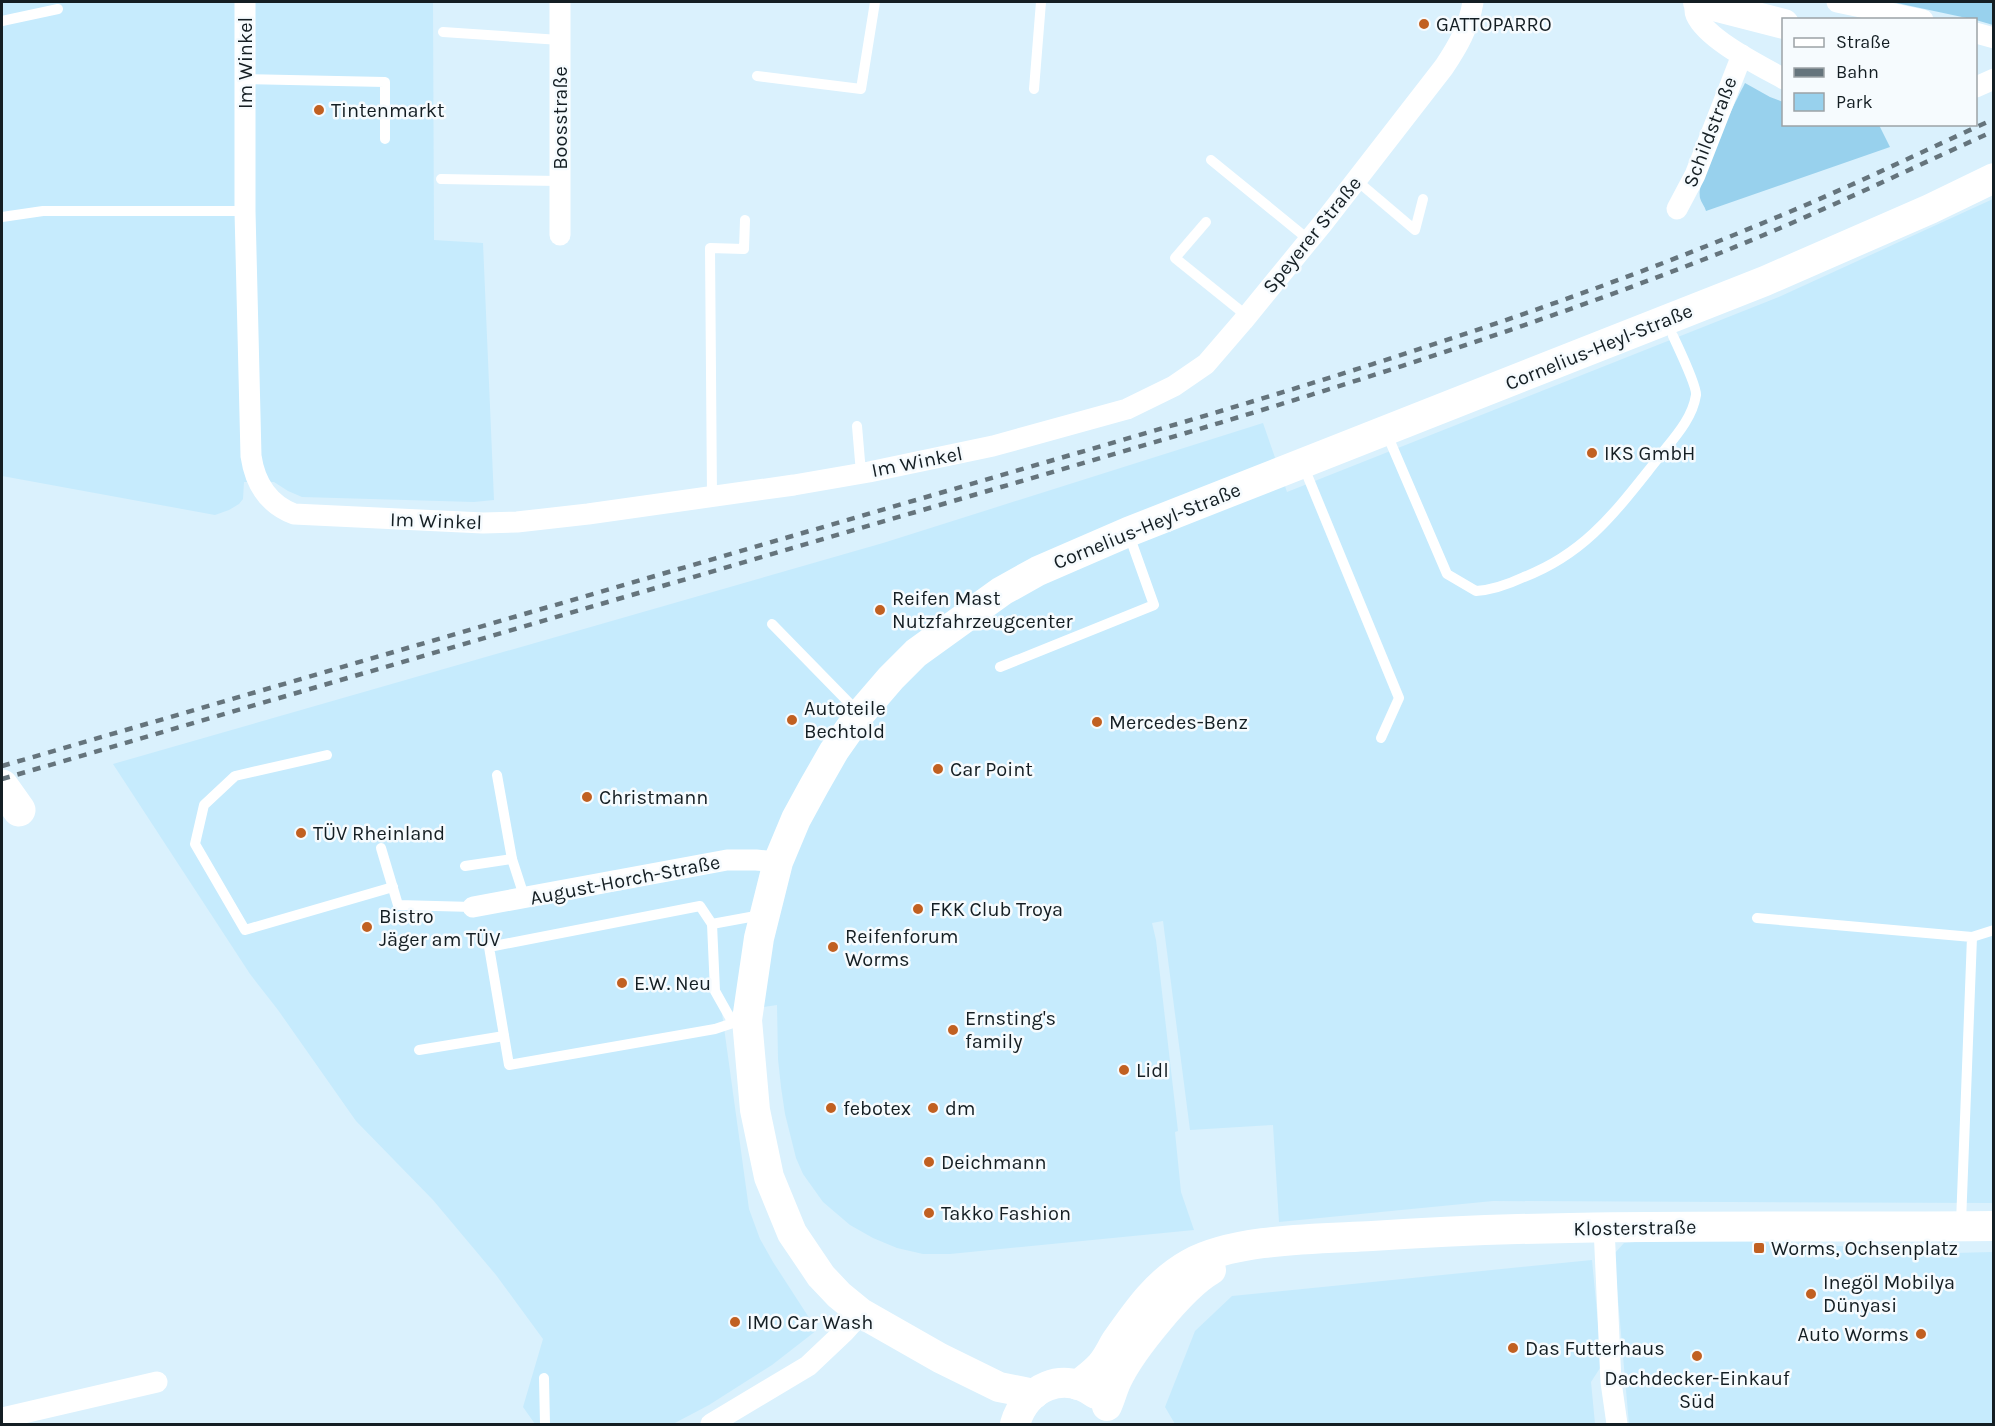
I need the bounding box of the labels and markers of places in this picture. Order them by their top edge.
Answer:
place label: GATTOPARRO [1436,13,1552,36]
marker: GATTOPARRO [1417,17,1431,31]
place label: Tintenmarkt [331,99,445,122]
marker: Tintenmarkt [312,103,326,117]
place label: IKS GmbH [1604,442,1695,465]
marker: IKS GmbH [1585,446,1599,460]
place label: Reifen Mast Nutzfahrzeugcenter [892,587,1074,633]
marker: Reifen Mast Nutzfahrzeugcenter [873,603,887,617]
place label: Autoteile Bechtold [804,697,886,743]
place label: Mercedes-Benz [1109,711,1248,734]
marker: Autoteile Bechtold [785,713,799,727]
marker: Mercedes-Benz [1090,715,1104,729]
place label: Car Point [950,758,1033,781]
marker: Car Point [931,762,945,776]
place label: Christmann [599,786,708,809]
marker: Christmann [580,790,594,804]
place label: TÜV Rheinland [313,822,445,845]
marker: TÜV Rheinland [294,826,308,840]
place label: FKK Club Troya [930,898,1063,921]
marker: FKK Club Troya [911,902,925,916]
place label: Bistro Jäger am TÜV [379,905,500,951]
marker: Bistro Jäger am TÜV [360,920,374,934]
place label: Reifenforum Worms [845,925,959,971]
marker: Reifenforum Worms [826,940,840,954]
place label: E.W. Neu [634,972,711,995]
marker: E.W. Neu [615,976,629,990]
place label: Ernsting's family [965,1007,1056,1053]
marker: Ernsting's family [946,1023,960,1037]
place label: Lidl [1136,1059,1169,1082]
marker: Lidl [1117,1063,1131,1077]
place label: febotex [843,1097,911,1120]
place label: dm [945,1097,976,1120]
marker: febotex [824,1101,838,1115]
marker: dm [926,1101,940,1115]
place label: Deichmann [941,1151,1047,1174]
marker: Deichmann [922,1155,936,1169]
place label: Takko Fashion [941,1202,1071,1225]
marker: Takko Fashion [922,1206,936,1220]
place label: Worms, Ochsenplatz [1771,1237,1958,1260]
marker: Worms, Ochsenplatz [1752,1241,1766,1255]
place label: Inegöl Mobilya Dünyasi [1823,1271,1955,1317]
marker: Inegöl Mobilya Dünyasi [1804,1287,1818,1301]
place label: IMO Car Wash [747,1311,873,1334]
marker: IMO Car Wash [728,1315,742,1329]
place label: Auto Worms [1798,1323,1909,1346]
marker: Auto Worms [1914,1327,1928,1341]
place label: Das Futterhaus [1525,1337,1665,1360]
marker: Das Futterhaus [1506,1341,1520,1355]
marker: Dachdecker-Einkauf Süd [1690,1349,1704,1363]
place label: Dachdecker-Einkauf Süd [1604,1367,1790,1413]

